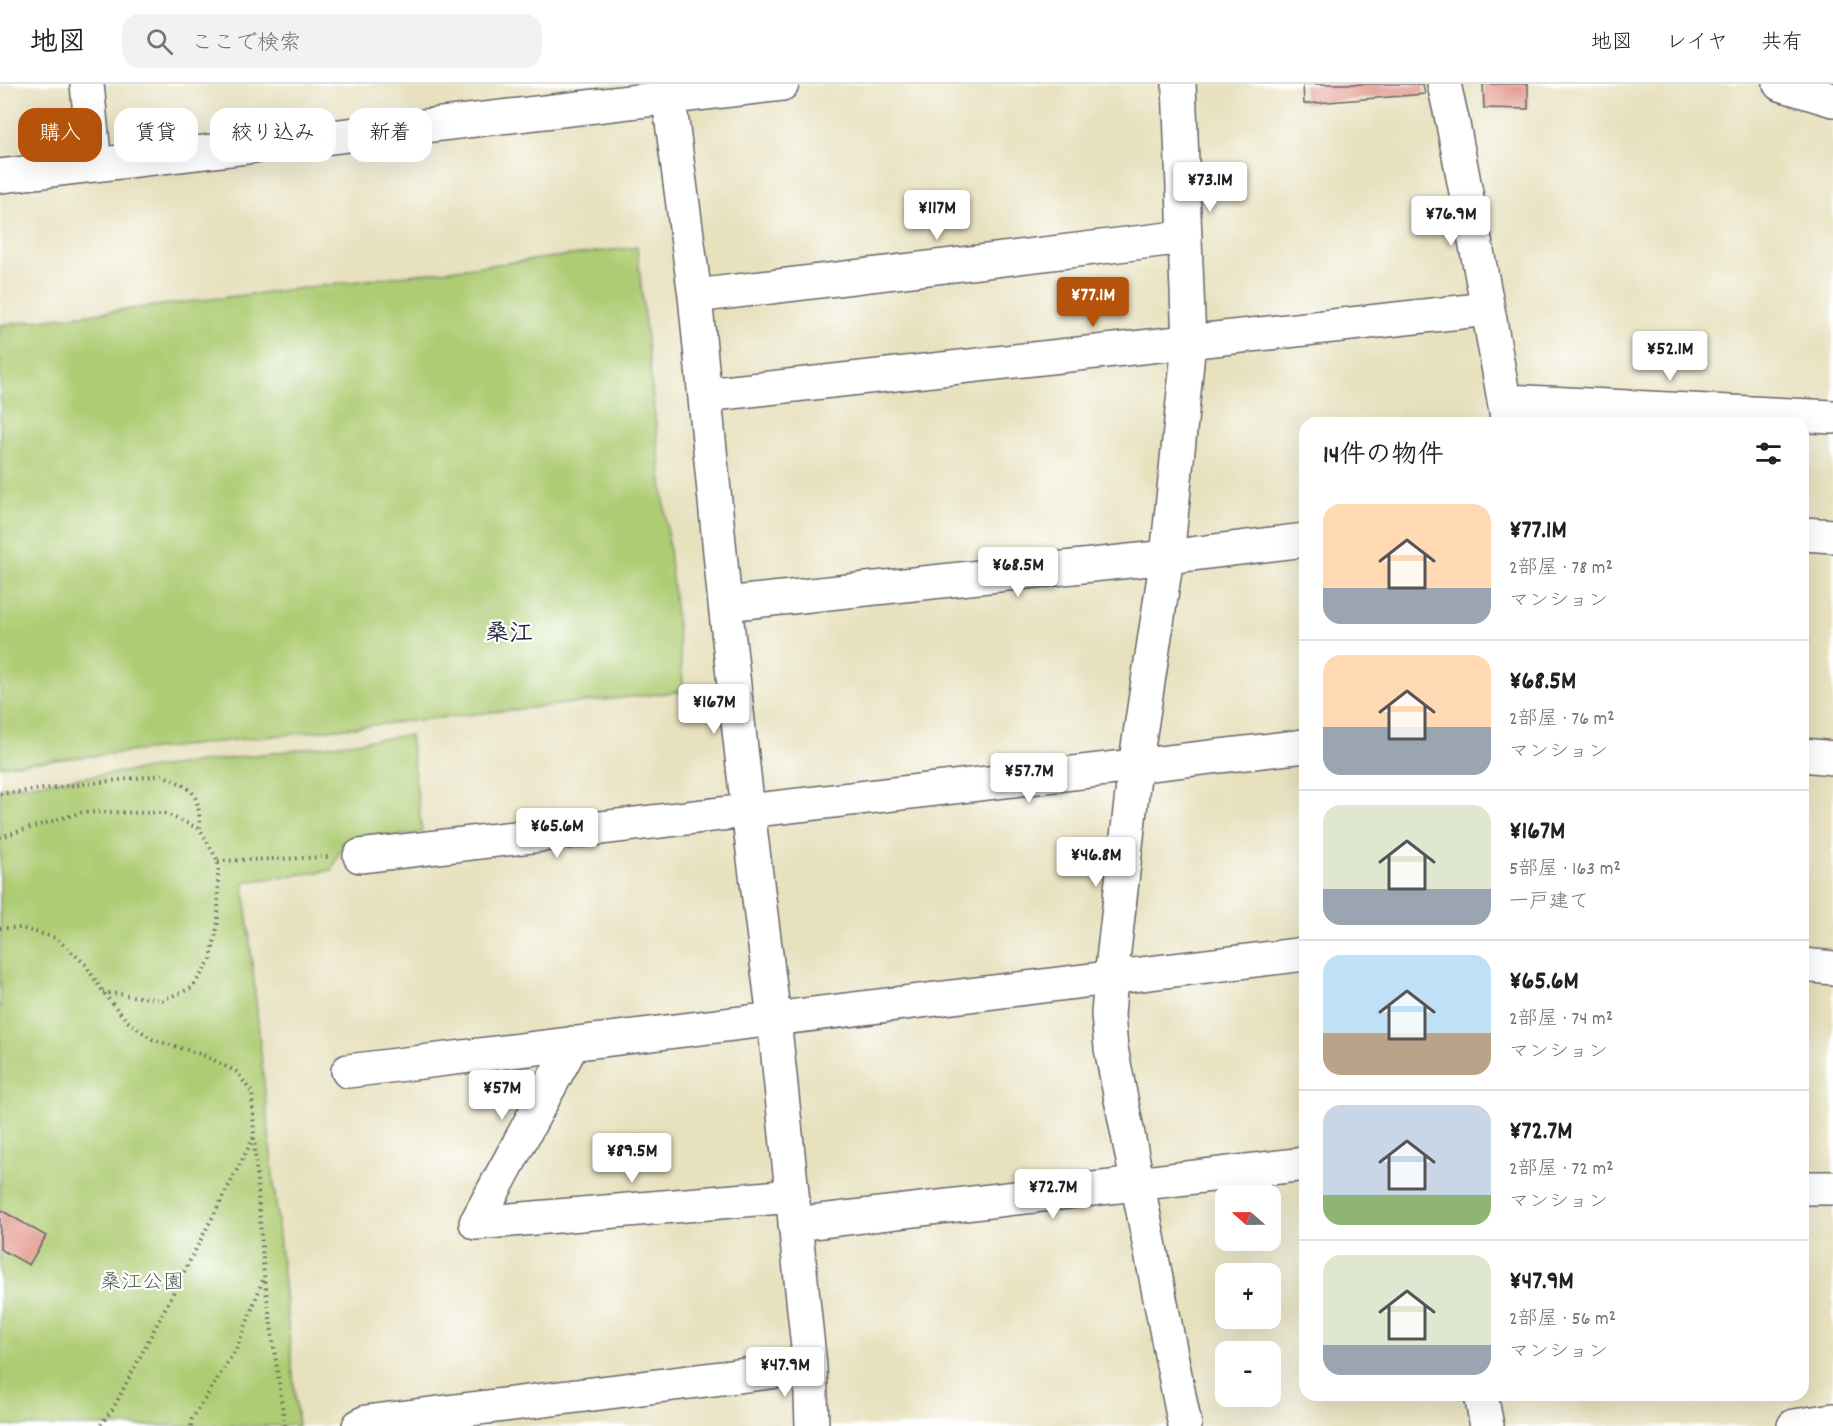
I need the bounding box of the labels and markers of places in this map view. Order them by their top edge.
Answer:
pin: ¥73.1M [1161,162,1259,213]
pin: ¥117M [895,190,979,241]
pin: ¥76.9M [1402,196,1500,247]
pin: ¥77.1M [1044,277,1142,328]
pin: ¥52.1M [1621,331,1719,382]
pin: ¥68.5M [969,547,1067,598]
pin: ¥167M [672,684,756,735]
pin: ¥57.7M [980,753,1078,804]
pin: ¥65.6M [508,808,606,859]
pin: ¥46.8M [1047,837,1145,888]
pin: ¥57M [466,1070,538,1121]
pin: ¥89.5M [583,1133,681,1184]
pin: ¥72.7M [1004,1169,1102,1220]
pin: ¥47.9M [736,1347,834,1398]

